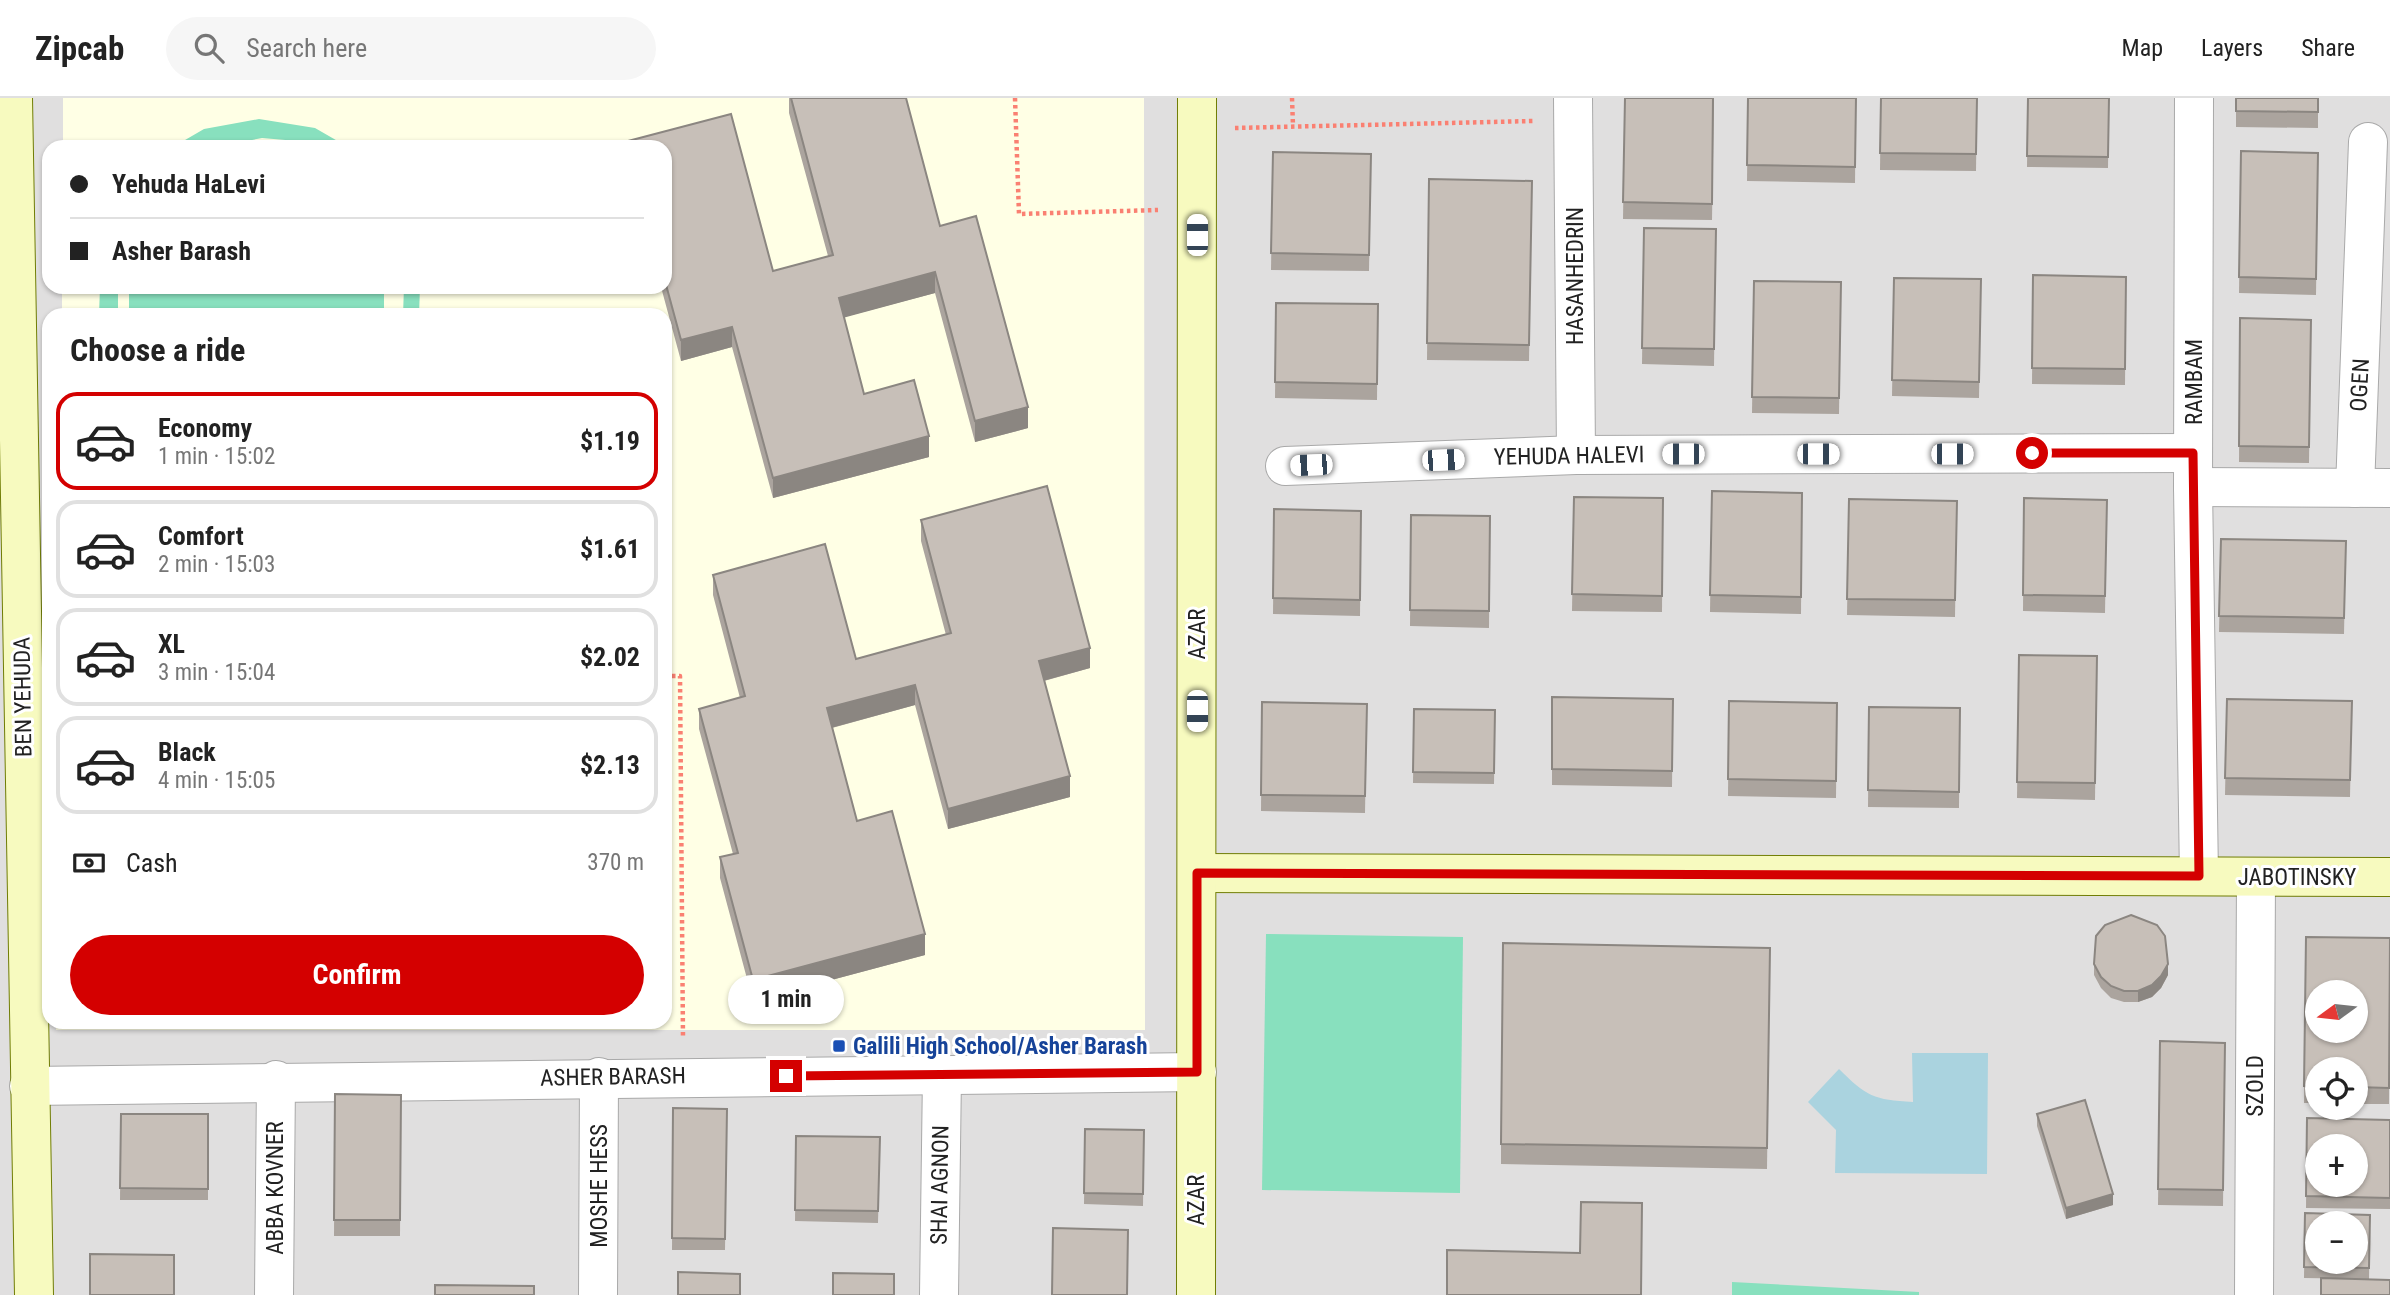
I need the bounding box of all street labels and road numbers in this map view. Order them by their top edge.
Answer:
street label: HASANHEDRIN [1562,207,1589,345]
street label: RAMBAM [2181,339,2208,425]
street label: OGEN [2345,358,2375,412]
street label: YEHUDA HALEVI [1493,441,1645,471]
street label: AZAR [1184,609,1211,659]
street label: BEN YEHUDA [8,637,38,757]
street label: JABOTINSKY [2238,864,2356,891]
street label: SZOLD [2242,1055,2269,1117]
street label: ASHER BARASH [540,1062,686,1092]
street label: ABBA KOVNER [262,1121,289,1255]
street label: MOSHE HESS [586,1124,613,1248]
street label: SHAI AGNON [925,1125,955,1245]
street label: AZAR [1183,1175,1210,1225]

